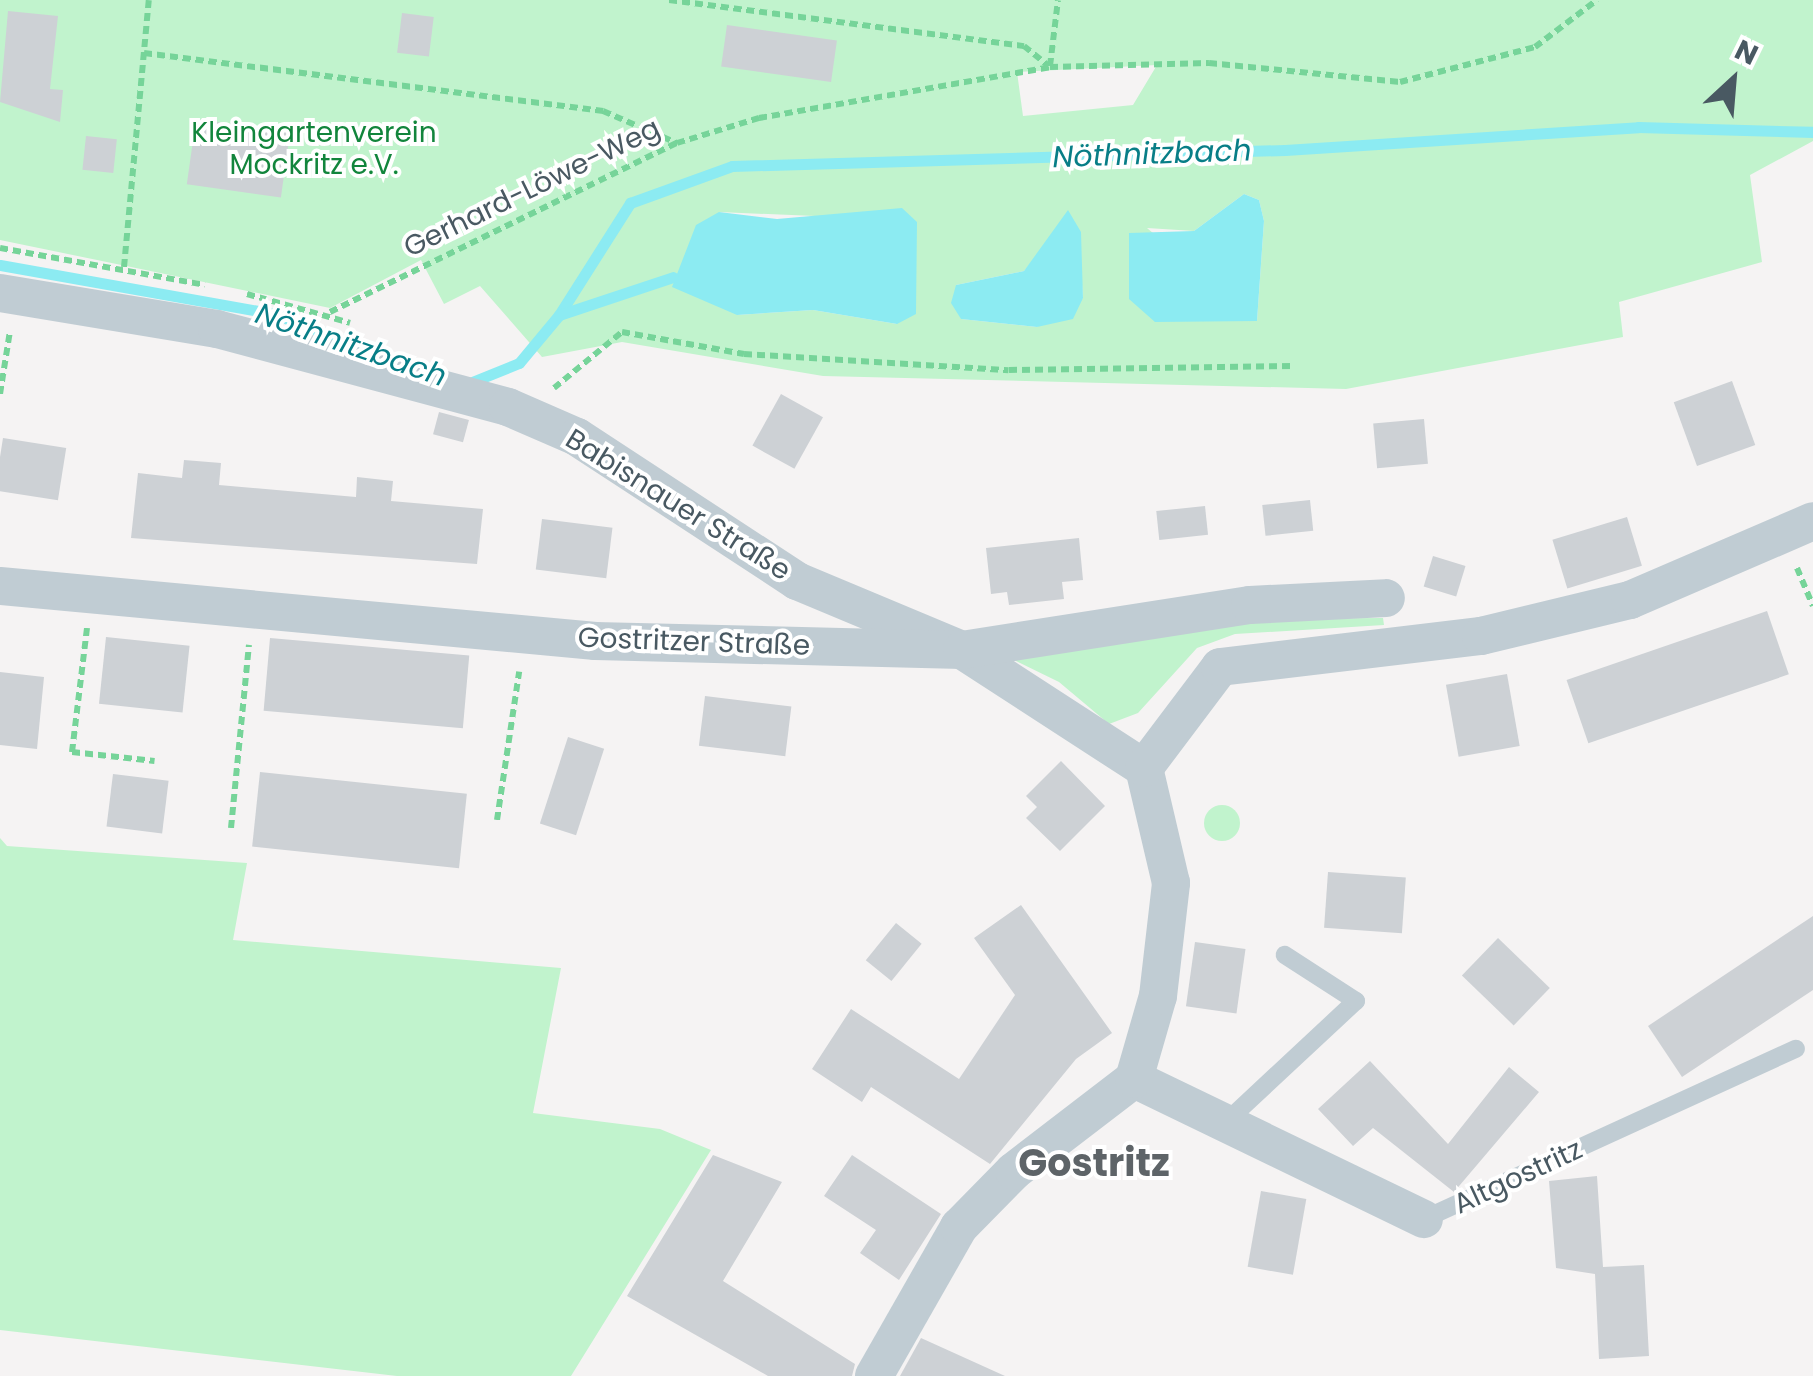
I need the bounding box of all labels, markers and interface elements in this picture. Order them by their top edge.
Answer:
north arrow [1683,30,1783,130]
text: N [1728,30,1764,75]
street label: Gerhard-Löwe-Weg [399,111,665,265]
park label: Kleingartenverein Mockritz e.V. [191,116,437,182]
water label: Nöthnitzbach [1052,133,1252,175]
water label: Nöthnitzbach [251,296,451,394]
street label: Babisnauer Straße [559,422,797,588]
street label: Gostritzer Straße [577,621,811,663]
street label: Altgostritz [1448,1133,1588,1221]
district label: Gostritz [1018,1140,1170,1186]

